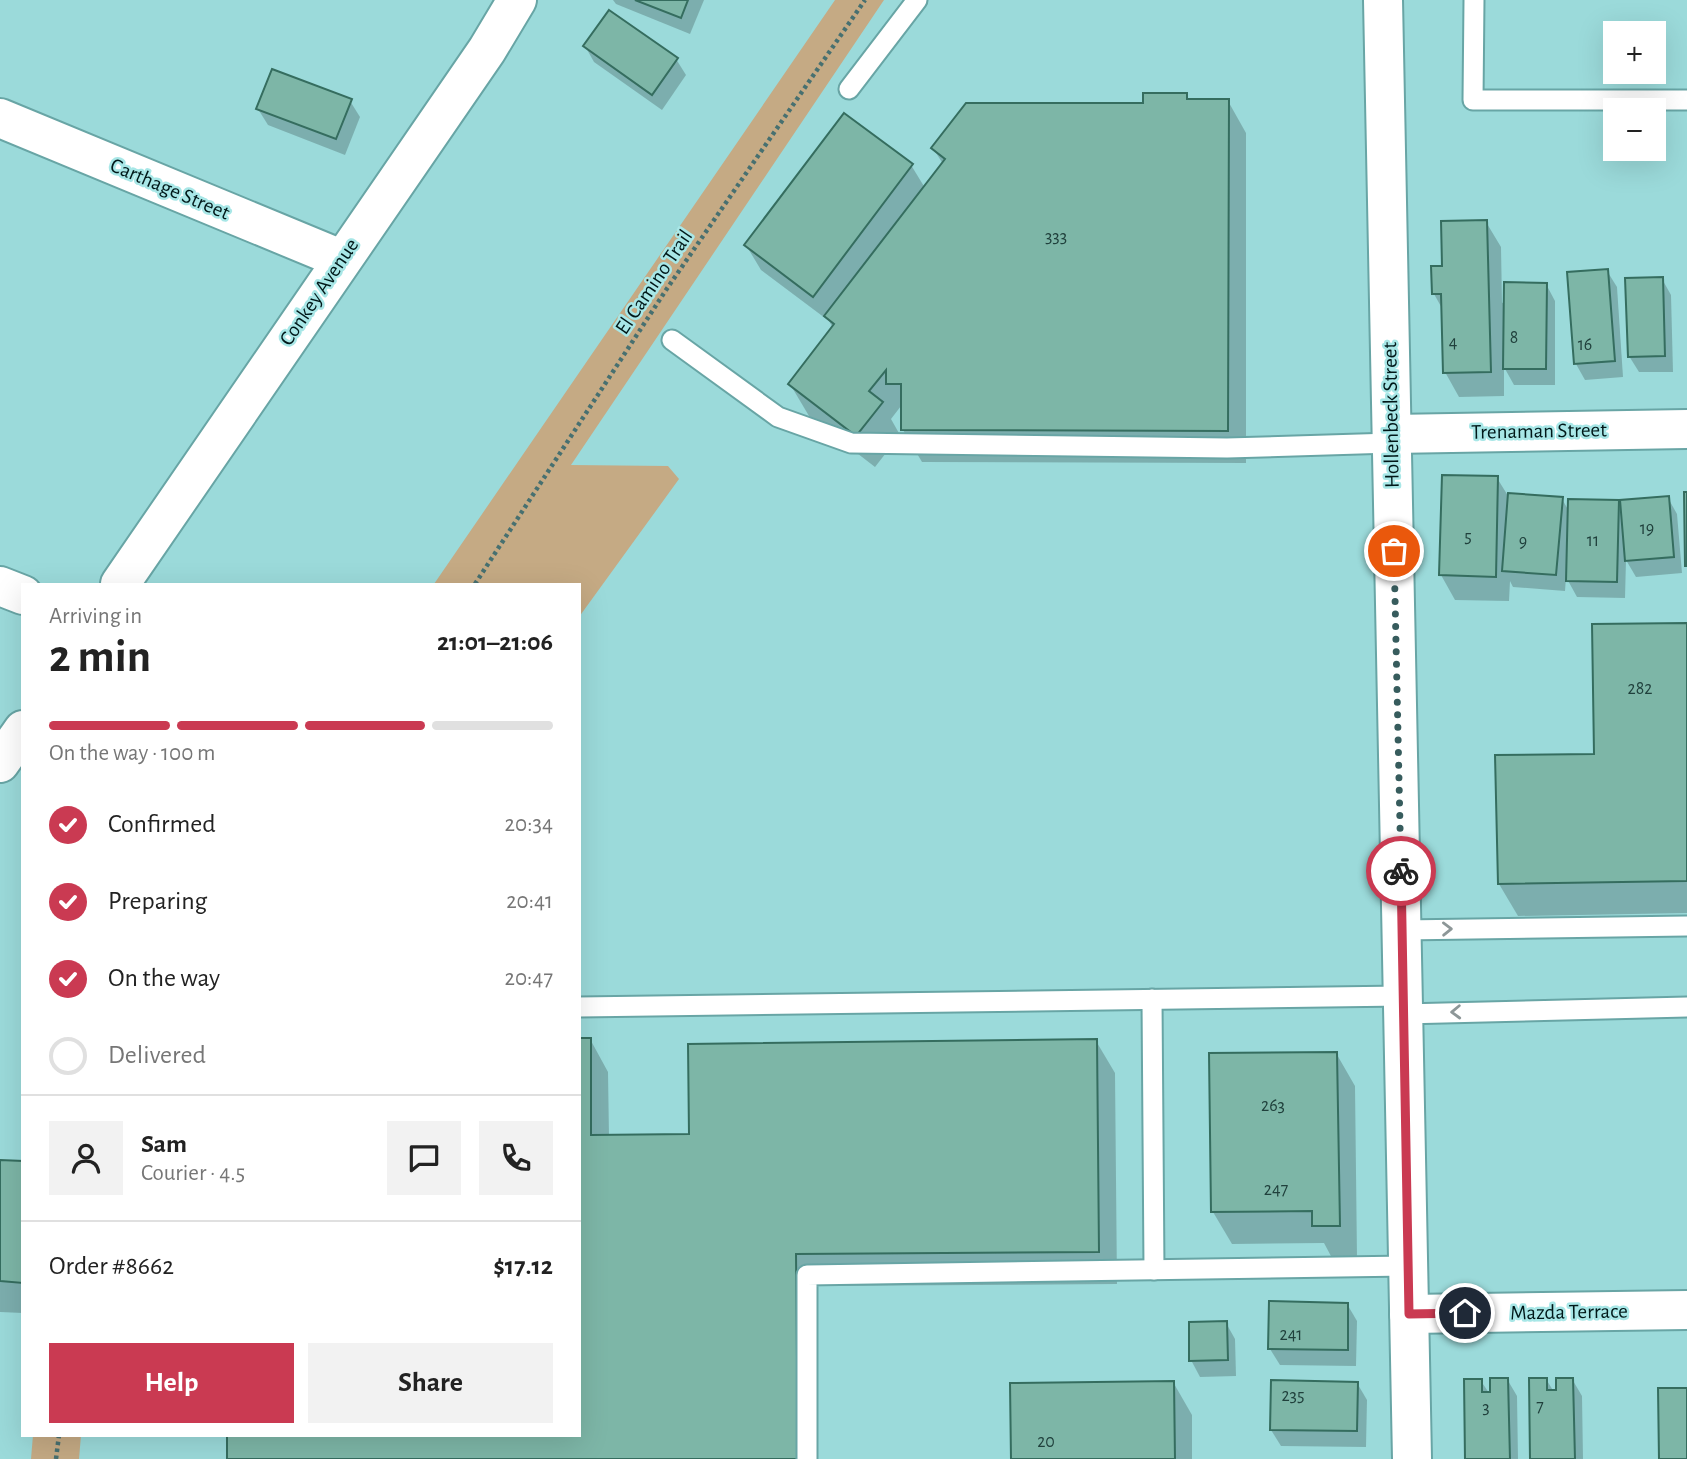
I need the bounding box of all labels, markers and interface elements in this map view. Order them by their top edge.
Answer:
map controls [1603,21,1666,161]
button: + [1603,21,1666,84]
button: − [1603,98,1666,161]
street label: Carthage Street [107,154,233,224]
street label: El Camino Trail [611,226,697,338]
house number: 333 [1045,228,1067,246]
street label: Conkey Avenue [276,235,362,349]
house number: 8 [1510,329,1518,347]
house number: 4 [1449,334,1458,352]
house number: 16 [1578,336,1592,354]
street label: Hollenbeck Street [1379,341,1403,488]
street label: Trenaman Street [1471,419,1607,443]
house number: 19 [1640,520,1654,538]
pin [1364,521,1424,581]
house number: 5 [1464,528,1472,546]
icon: bag [1375,532,1413,570]
house number: 11 [1587,532,1599,550]
house number: 9 [1519,533,1527,551]
text: Arriving in [49,605,142,628]
text: 21:01–21:06 [437,629,553,655]
text: 2 min [49,634,151,680]
house number: 282 [1628,680,1652,698]
text: On the way · 100 m [49,742,216,765]
icon: check [49,806,87,844]
text: Confirmed [108,811,216,837]
text: 20:34 [505,813,553,836]
courier [1366,836,1436,906]
icon: bike [1382,852,1420,890]
icon: check [49,883,87,921]
text: Preparing [108,888,207,914]
text: 20:41 [506,890,553,913]
one-way arrow [1442,922,1453,937]
icon: check [49,960,87,998]
text: On the way [108,965,220,991]
text: 20:47 [504,967,553,990]
one-way arrow [1451,1004,1461,1020]
text: Delivered [108,1042,206,1068]
house number: 263 [1261,1097,1285,1115]
button: person [49,1121,123,1195]
button: chat [387,1121,461,1195]
button: phone [479,1121,553,1195]
text: Sam [141,1131,187,1157]
text: Courier · 4.5 [141,1162,245,1185]
house number: 247 [1264,1181,1288,1199]
text: Order #8662 [49,1253,174,1279]
text: $17.12 [493,1253,553,1279]
pin [1435,1283,1495,1343]
icon: home [1446,1294,1484,1332]
street label: Mazda Terrace [1510,1300,1628,1324]
house number: 241 [1279,1326,1303,1344]
button: Help [49,1343,294,1423]
button: Share [308,1343,553,1423]
house number: 235 [1281,1387,1305,1405]
house number: 7 [1536,1398,1544,1416]
house number: 3 [1482,1399,1490,1417]
house number: 20 [1037,1433,1055,1451]

